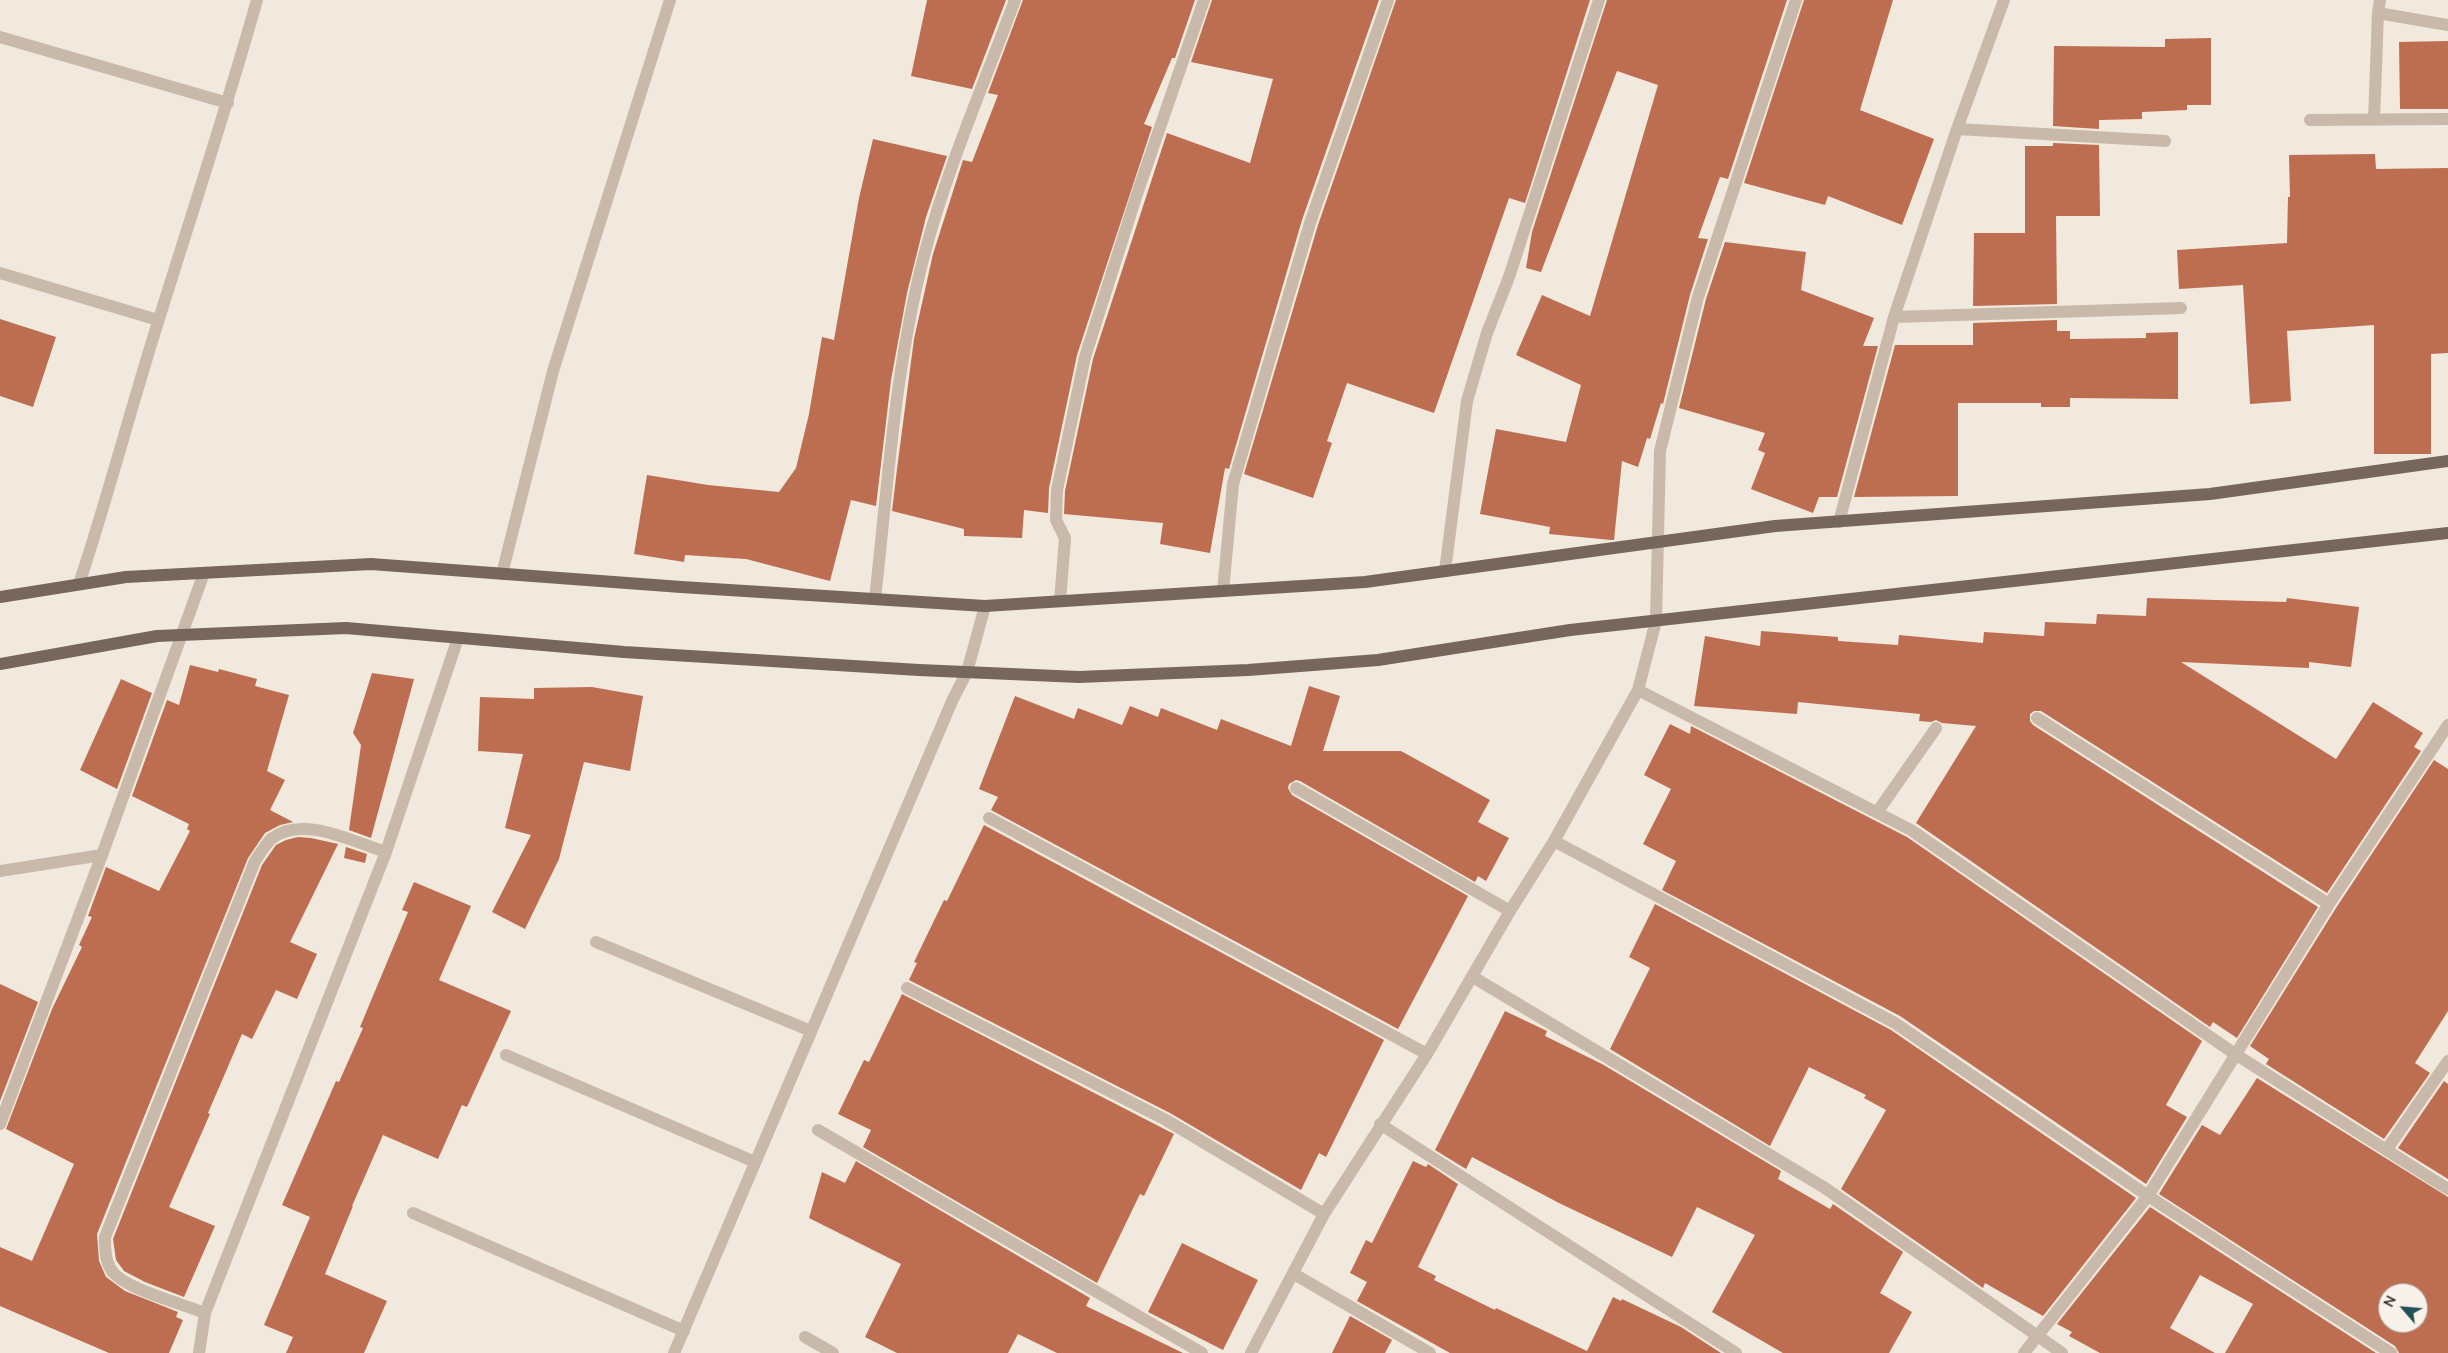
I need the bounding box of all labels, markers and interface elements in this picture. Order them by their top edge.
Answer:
north arrow [2378,1283,2428,1333]
text: N [2379,1292,2401,1310]

